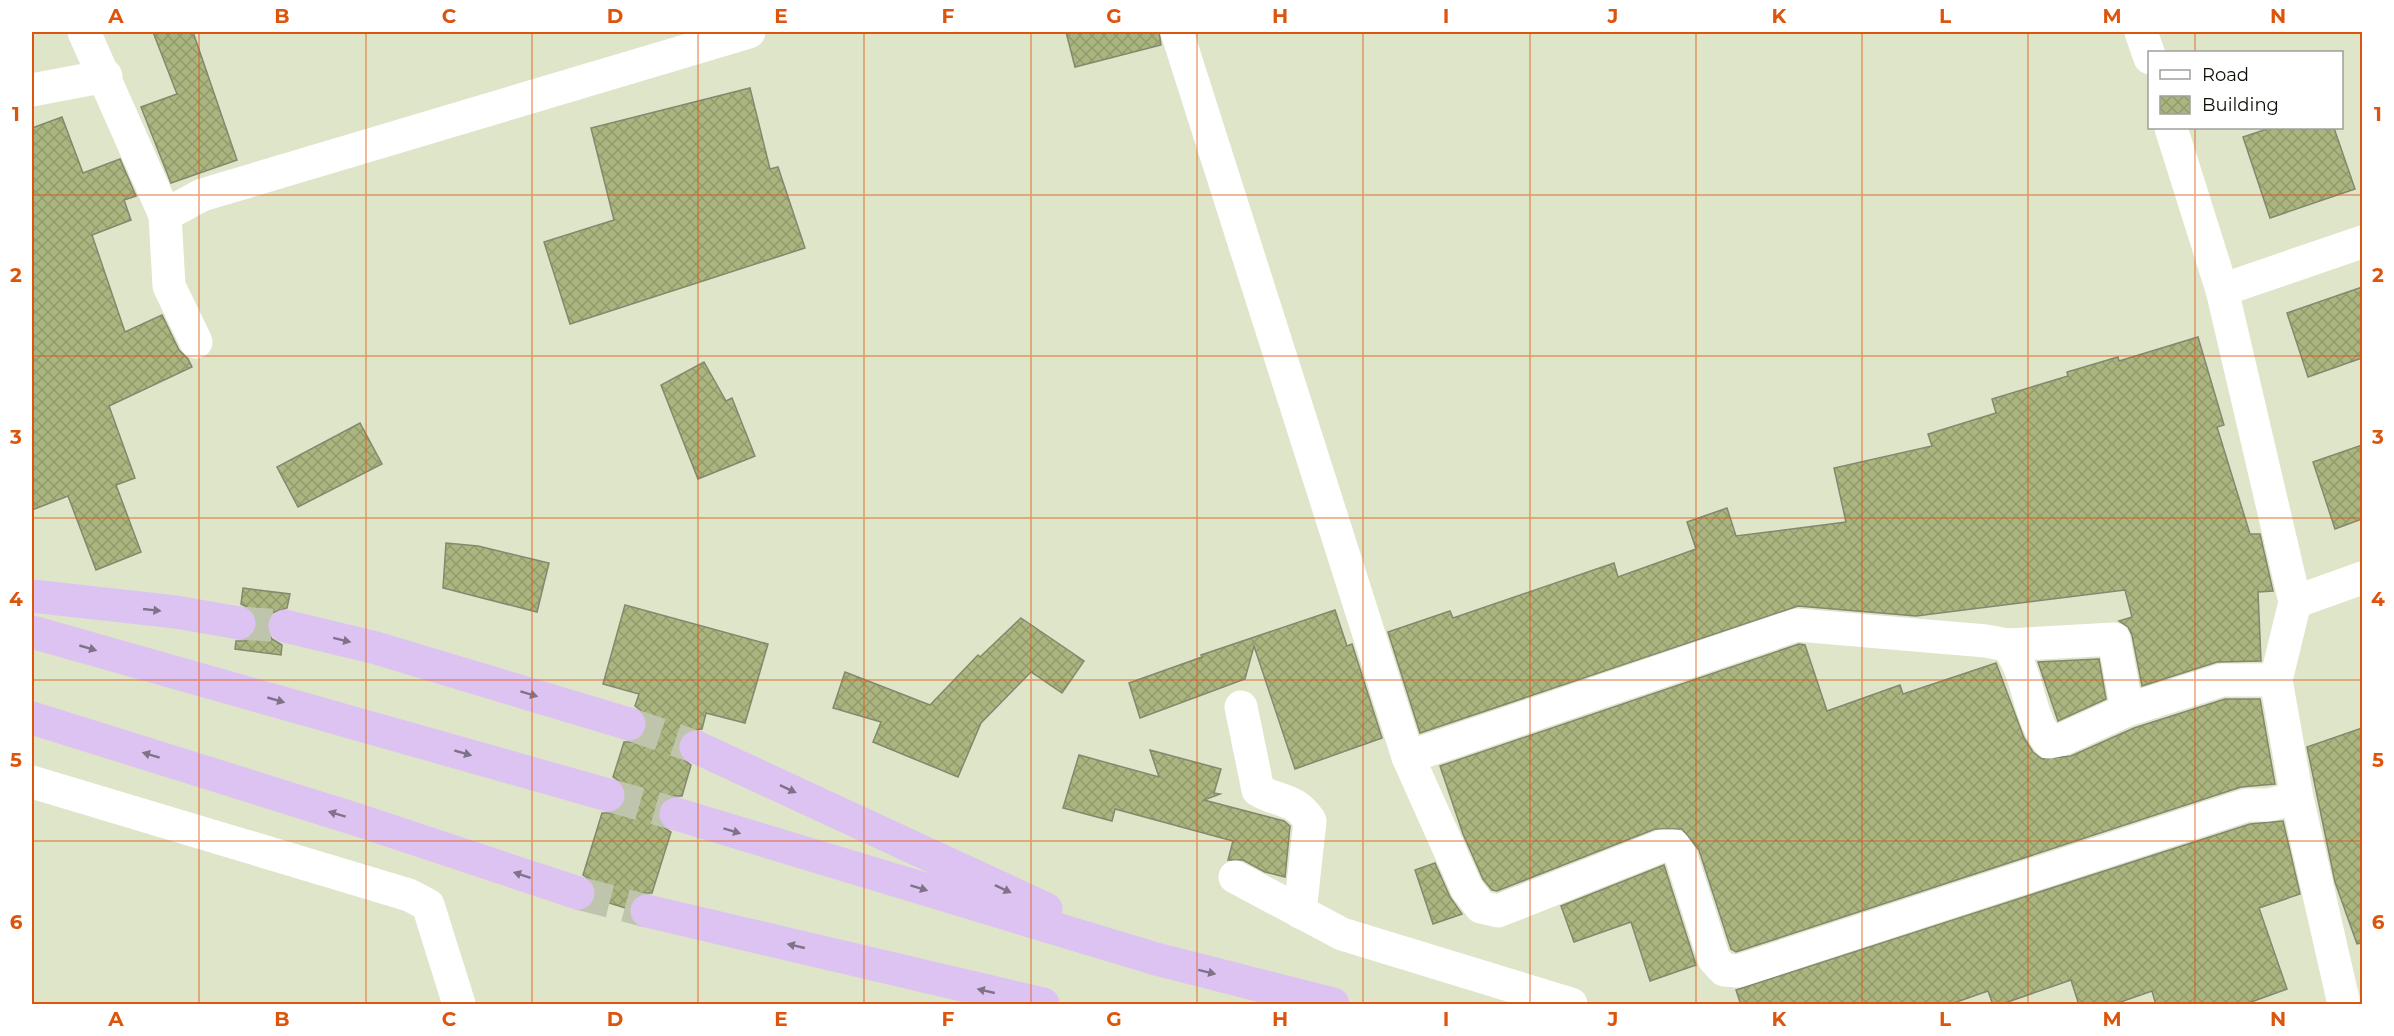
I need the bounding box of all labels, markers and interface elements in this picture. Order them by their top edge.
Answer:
text: A [107,4,124,28]
text: B [274,4,290,28]
text: C [442,4,457,28]
text: D [607,4,623,28]
text: E [774,4,788,28]
text: F [942,4,955,28]
text: G [1106,4,1122,28]
text: H [1272,4,1288,28]
text: I [1443,4,1449,28]
text: J [1607,4,1618,28]
text: K [1772,4,1788,28]
text: L [1939,4,1951,28]
text: M [2102,4,2122,28]
text: N [2270,4,2286,28]
legend [2148,51,2343,129]
text: Road [2202,64,2249,86]
text: Building [2202,94,2279,116]
text: 1 [12,102,20,126]
text: 1 [2374,102,2382,126]
text: 2 [10,263,22,287]
text: 2 [2372,263,2384,287]
text: 3 [9,425,22,449]
text: 3 [2371,425,2384,449]
text: 4 [9,587,23,611]
text: 4 [2371,587,2385,611]
one-way arrow [143,605,162,615]
one-way arrow [332,635,351,645]
one-way arrow [79,643,97,653]
one-way arrow [520,690,538,699]
one-way arrow [266,696,285,706]
text: 5 [10,748,22,772]
text: 5 [2372,748,2384,772]
one-way arrow [454,749,472,758]
one-way arrow [142,750,160,759]
one-way arrow [779,785,796,794]
one-way arrow [328,808,346,818]
one-way arrow [723,827,741,836]
one-way arrow [513,869,531,879]
one-way arrow [910,884,928,893]
one-way arrow [994,884,1011,893]
text: 6 [10,910,23,934]
text: 6 [2372,910,2385,934]
one-way arrow [787,941,805,951]
one-way arrow [1197,968,1216,978]
one-way arrow [976,986,995,995]
text: A [107,1007,124,1031]
text: B [274,1007,290,1031]
text: C [442,1007,457,1031]
text: D [607,1007,623,1031]
text: E [774,1007,788,1031]
text: F [942,1007,955,1031]
text: G [1106,1007,1122,1031]
text: H [1272,1007,1288,1031]
text: I [1443,1007,1449,1031]
text: J [1607,1007,1618,1031]
text: K [1772,1007,1788,1031]
text: L [1939,1007,1951,1031]
text: M [2102,1007,2122,1031]
text: N [2270,1007,2286,1031]

